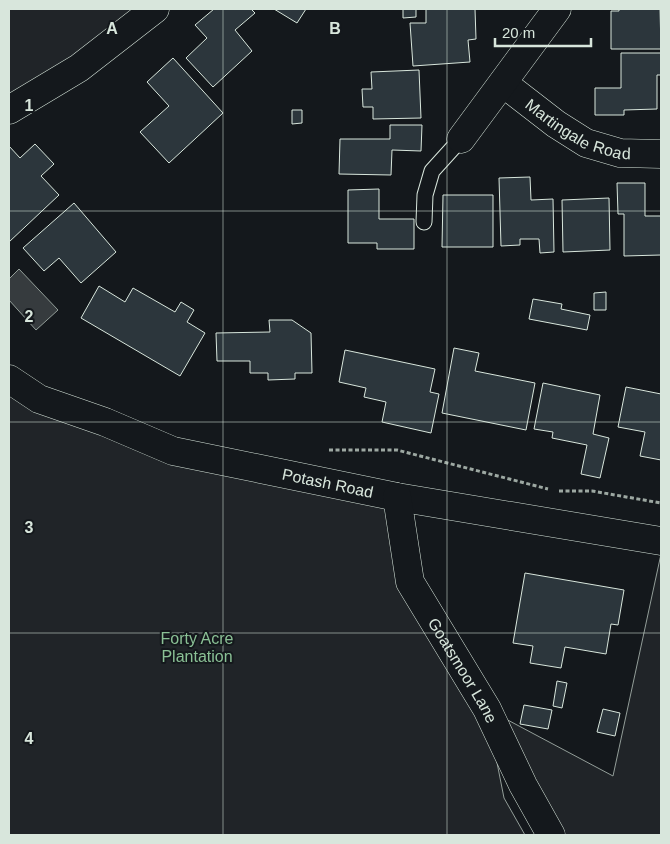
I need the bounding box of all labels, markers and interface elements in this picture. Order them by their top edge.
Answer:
scale bar [495,15,591,47]
text: A [106,20,118,37]
text: B [329,20,341,37]
text: 20 m [502,24,535,41]
street label: Martingale Road [523,95,631,162]
text: 1 [25,97,34,114]
text: 2 [25,308,34,325]
street label: Potash Road [281,465,375,500]
text: 3 [25,519,34,536]
street label: Goatsmoor Lane [425,615,501,725]
park label: Forty Acre Plantation [161,630,234,665]
text: 4 [25,730,34,747]

